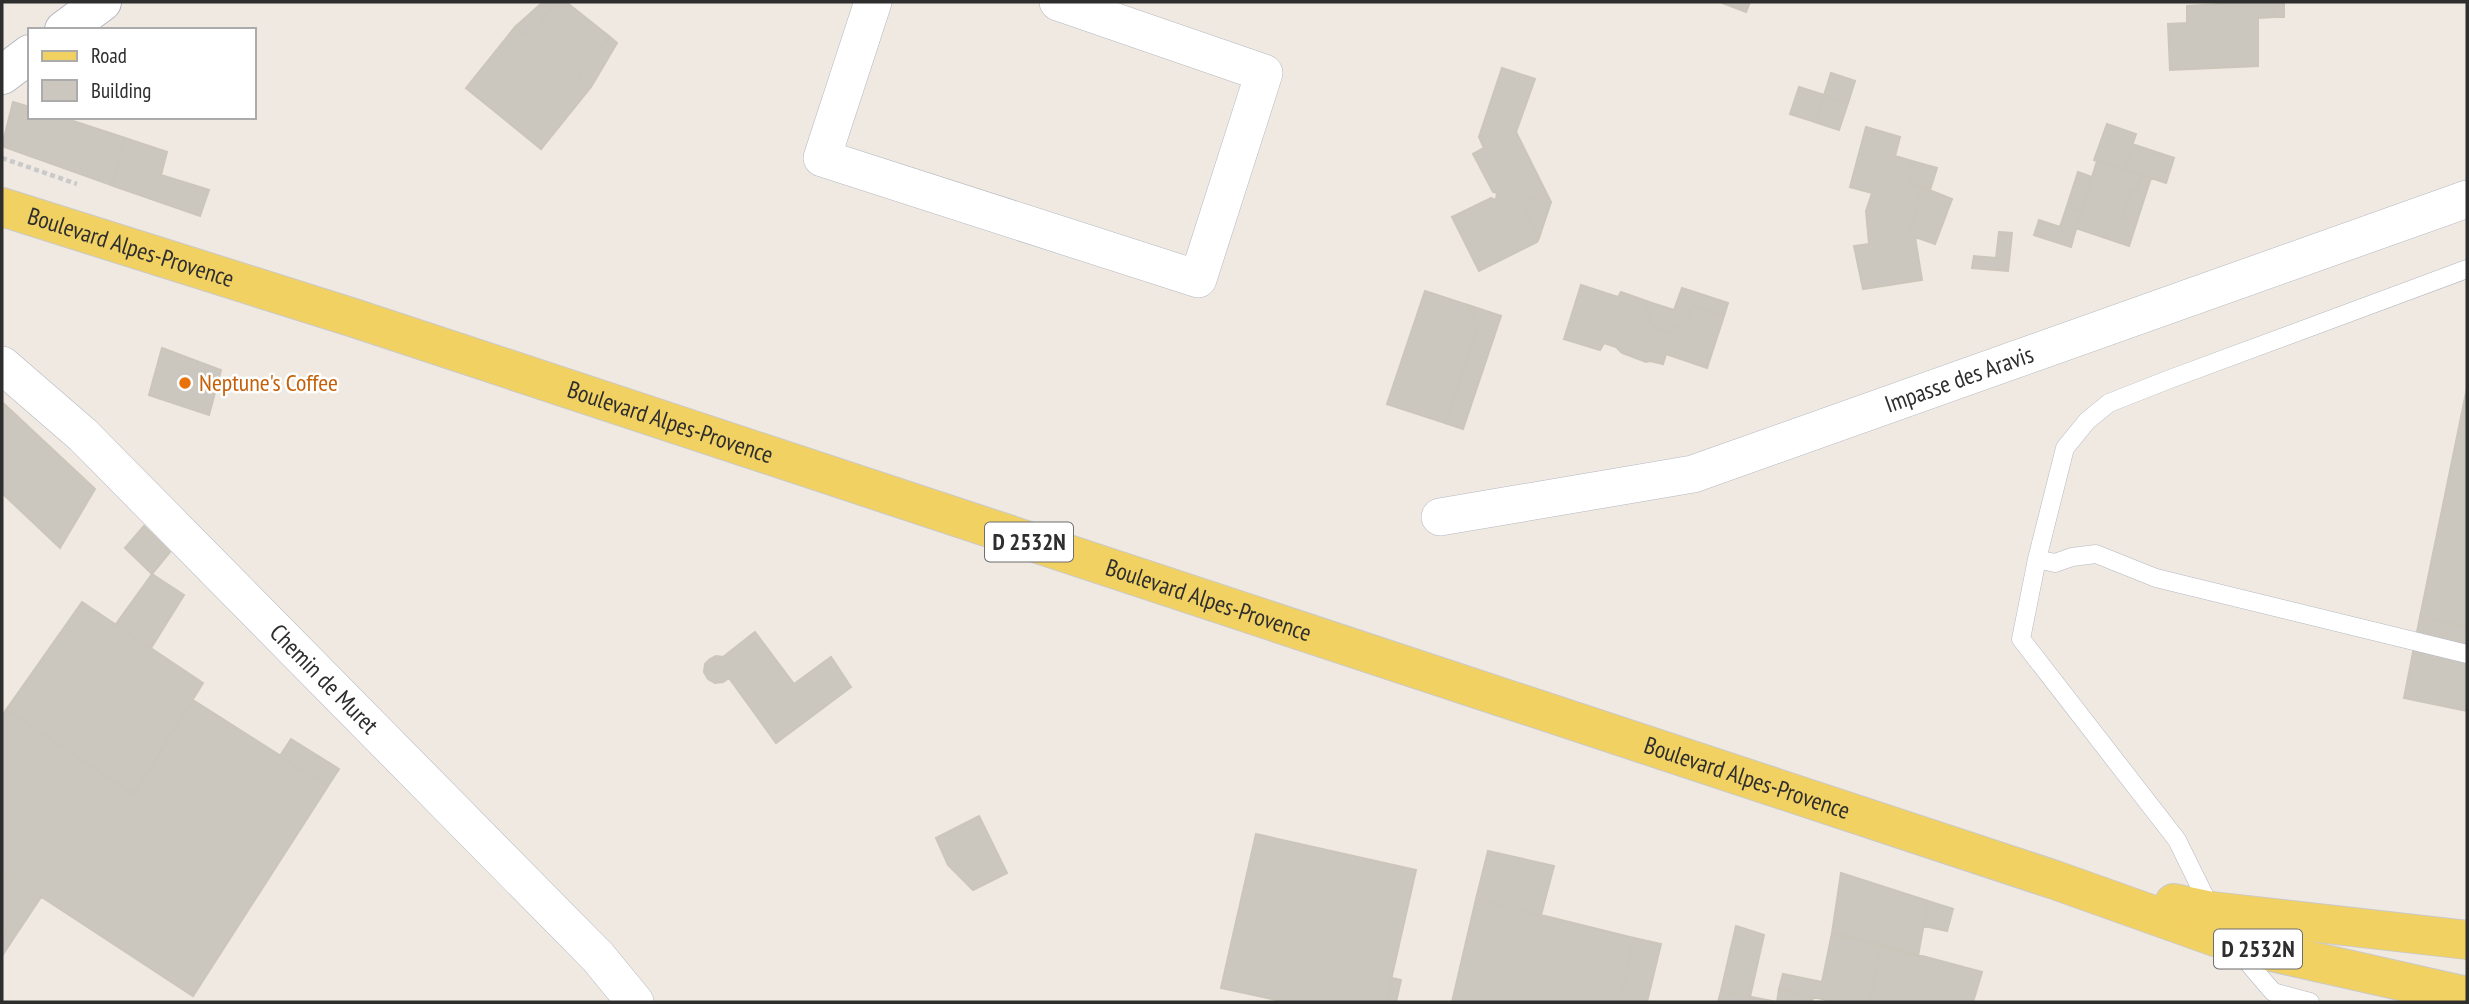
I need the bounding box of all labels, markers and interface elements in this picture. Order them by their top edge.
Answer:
legend [28,28,256,119]
text: Road [91,42,127,69]
text: Building [91,77,151,104]
street label: Boulevard Alpes-Provence [24,200,238,294]
street label: Impasse des Aravis [1880,338,2037,420]
place label: Neptune's Coffee [199,367,338,398]
street label: Boulevard Alpes-Provence [563,374,777,470]
marker: Neptune's Coffee [177,375,193,391]
road number: D 2532N [985,522,1073,562]
street label: Boulevard Alpes-Provence [1102,551,1315,648]
street label: Chemin de Muret [263,617,385,741]
street label: Boulevard Alpes-Provence [1640,729,1854,826]
road number: D 2532N [2214,930,2302,968]

